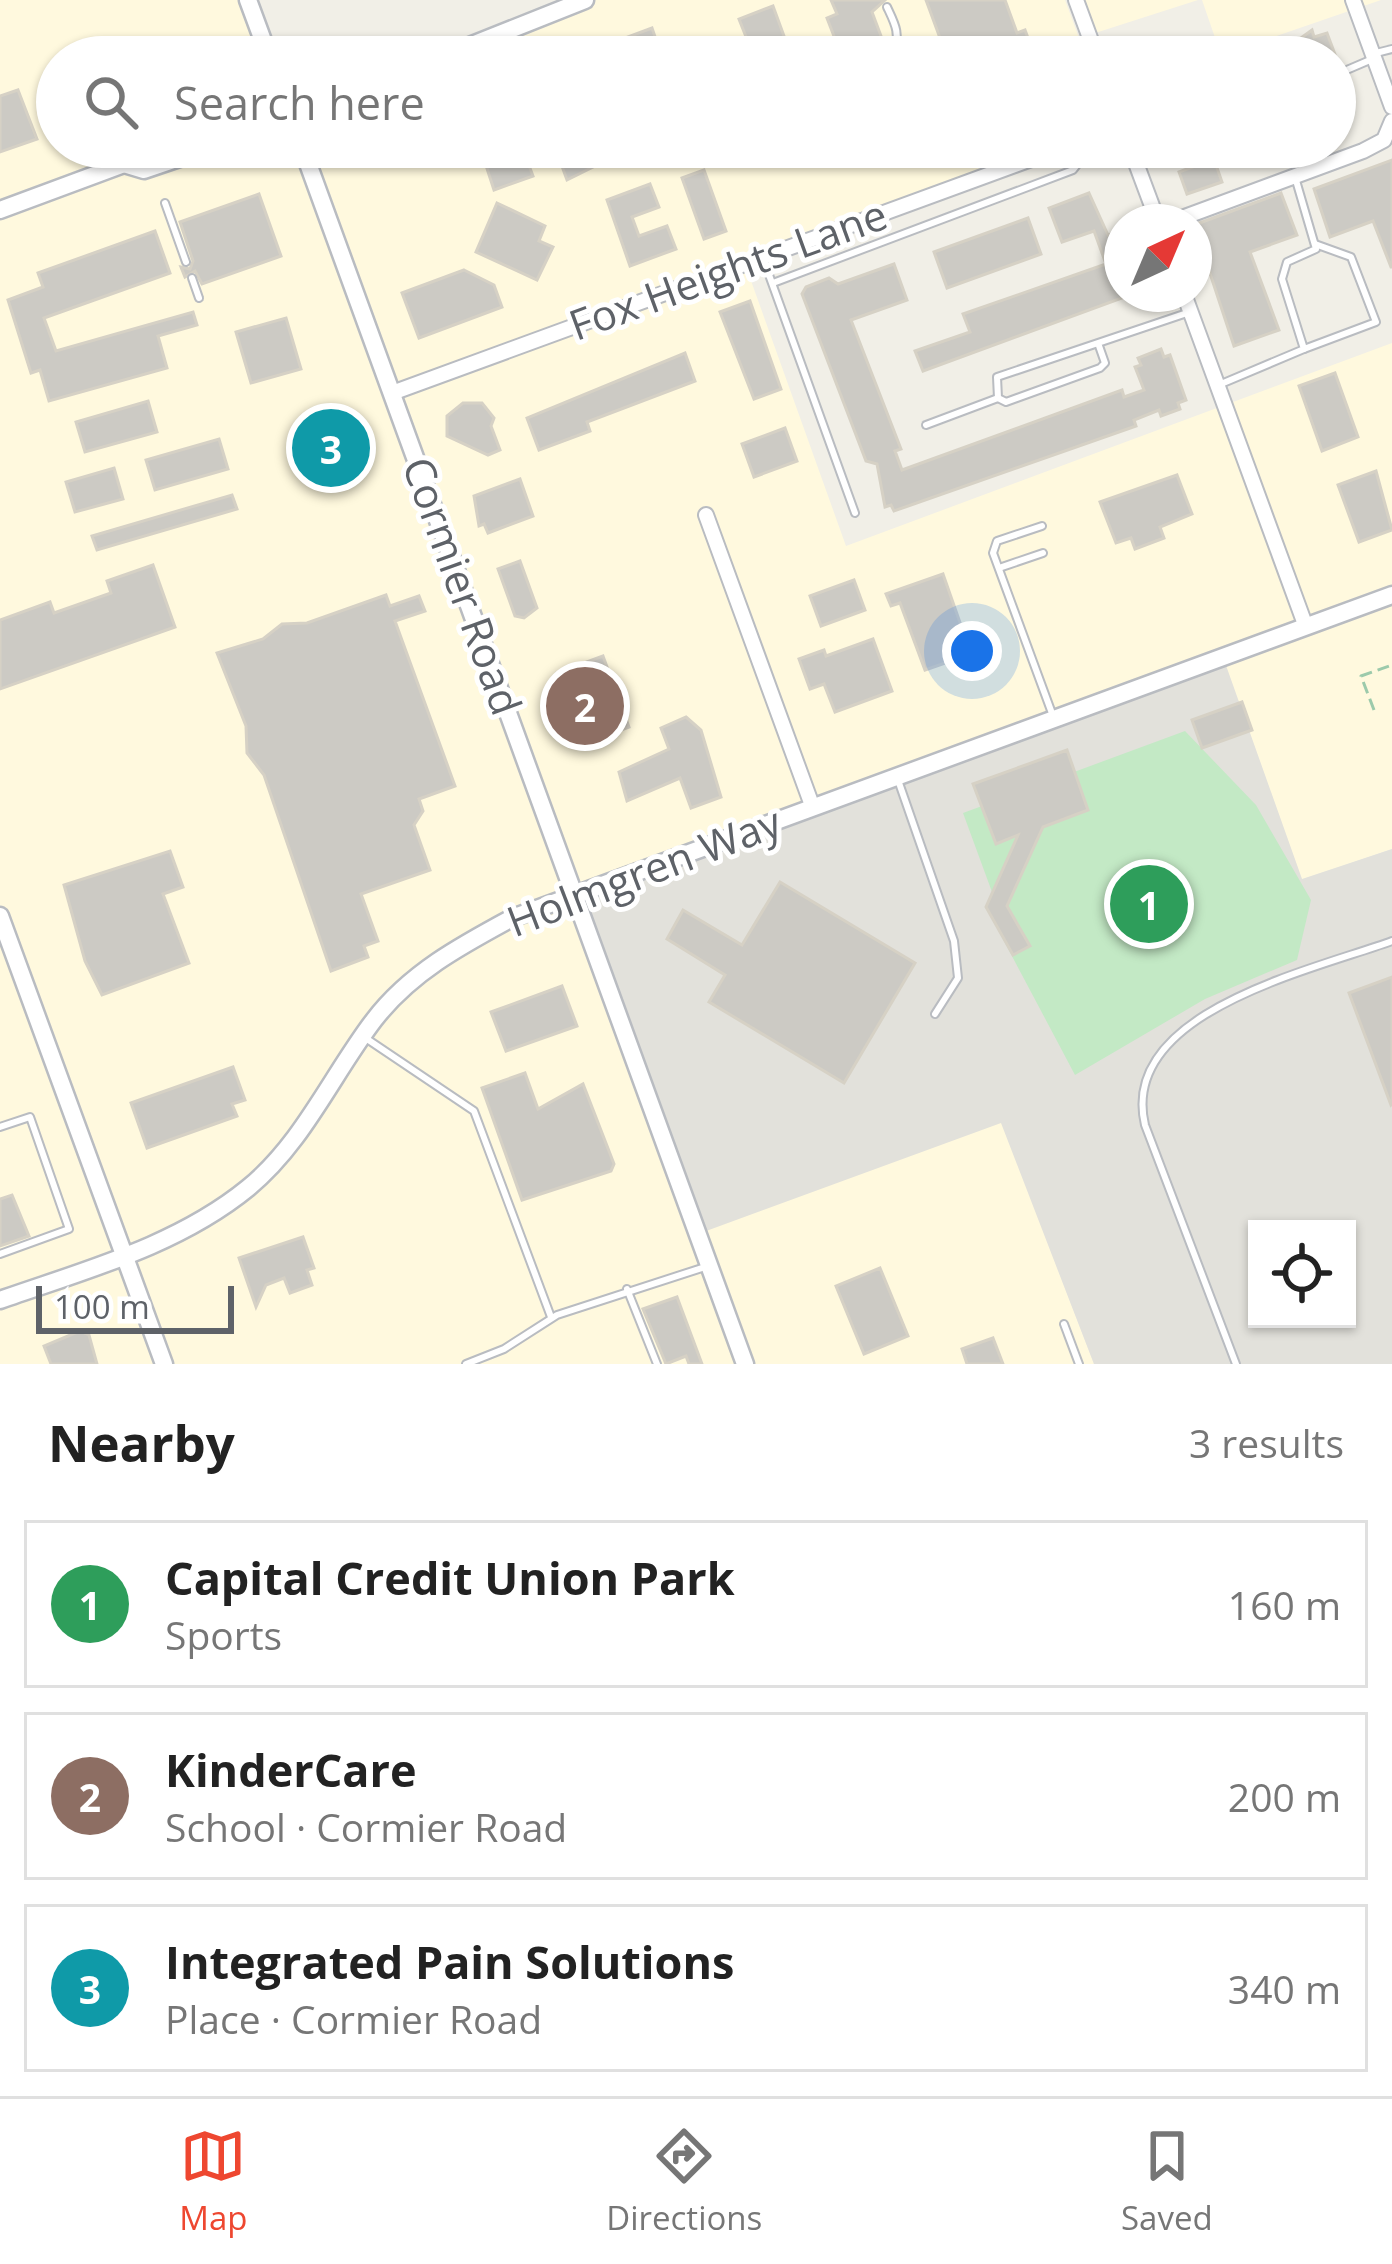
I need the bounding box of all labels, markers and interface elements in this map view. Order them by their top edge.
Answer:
search box [36,36,1356,168]
icon: search [78,69,144,135]
text: Search here [174,72,425,133]
street label: Fox Heights Lane [561,185,894,352]
north arrow [1104,204,1212,312]
pin: 3 [292,403,370,493]
street label: Cormier Road [390,449,536,722]
your location [942,621,1002,681]
pin: 2 [546,661,624,751]
street label: Holmgren Way [498,792,790,949]
pin: 1 [1110,859,1188,949]
map controls [1248,1220,1356,1328]
button: locate [1248,1220,1356,1328]
scale bar [36,1280,234,1333]
text: 100 m [54,1284,150,1329]
text: Nearby [48,1407,235,1477]
text: 3 results [1189,1416,1344,1469]
text: Capital Credit Union Park [165,1547,735,1608]
text: 1 [79,1578,101,1631]
text: 160 m [1228,1578,1341,1631]
text: Sports [165,1608,282,1661]
text: KinderCare [165,1739,417,1800]
text: 2 [79,1770,101,1823]
text: 200 m [1228,1770,1341,1823]
text: School · Cormier Road [165,1800,567,1853]
text: Integrated Pain Solutions [165,1931,734,1992]
text: 3 [79,1962,101,2015]
text: 340 m [1228,1962,1341,2015]
text: Place · Cormier Road [165,1992,542,2045]
tab: Map [179,2123,248,2240]
tab: Directions [606,2123,762,2240]
tab: Saved [1121,2123,1213,2240]

